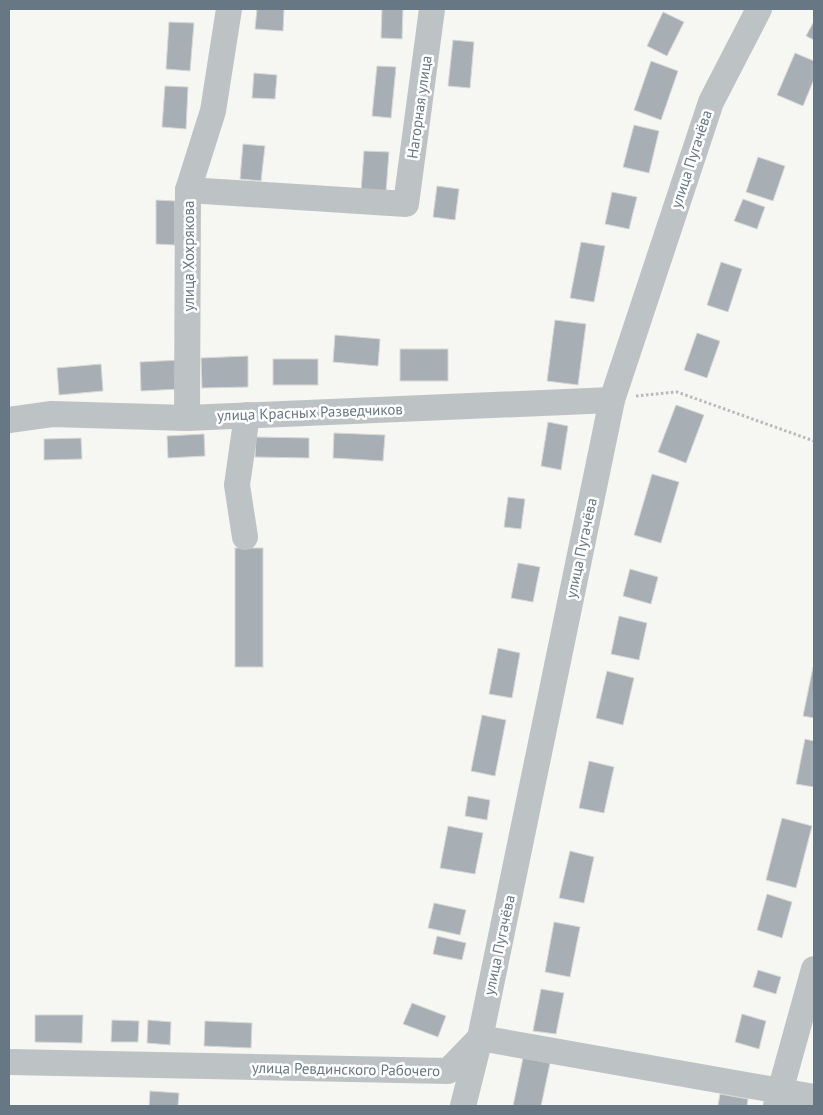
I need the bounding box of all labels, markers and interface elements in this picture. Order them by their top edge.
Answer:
street label: Нагорная улица [402,54,436,160]
street label: улица Пугачёва [666,108,716,210]
street label: улица Хохрякова [179,200,198,312]
street label: улица Красных Разведчиков [217,399,403,425]
street label: улица Пугачёва [561,496,601,600]
street label: улица Пугачёва [479,893,519,997]
street label: улица Ревдинского Рабочего [252,1058,440,1080]

